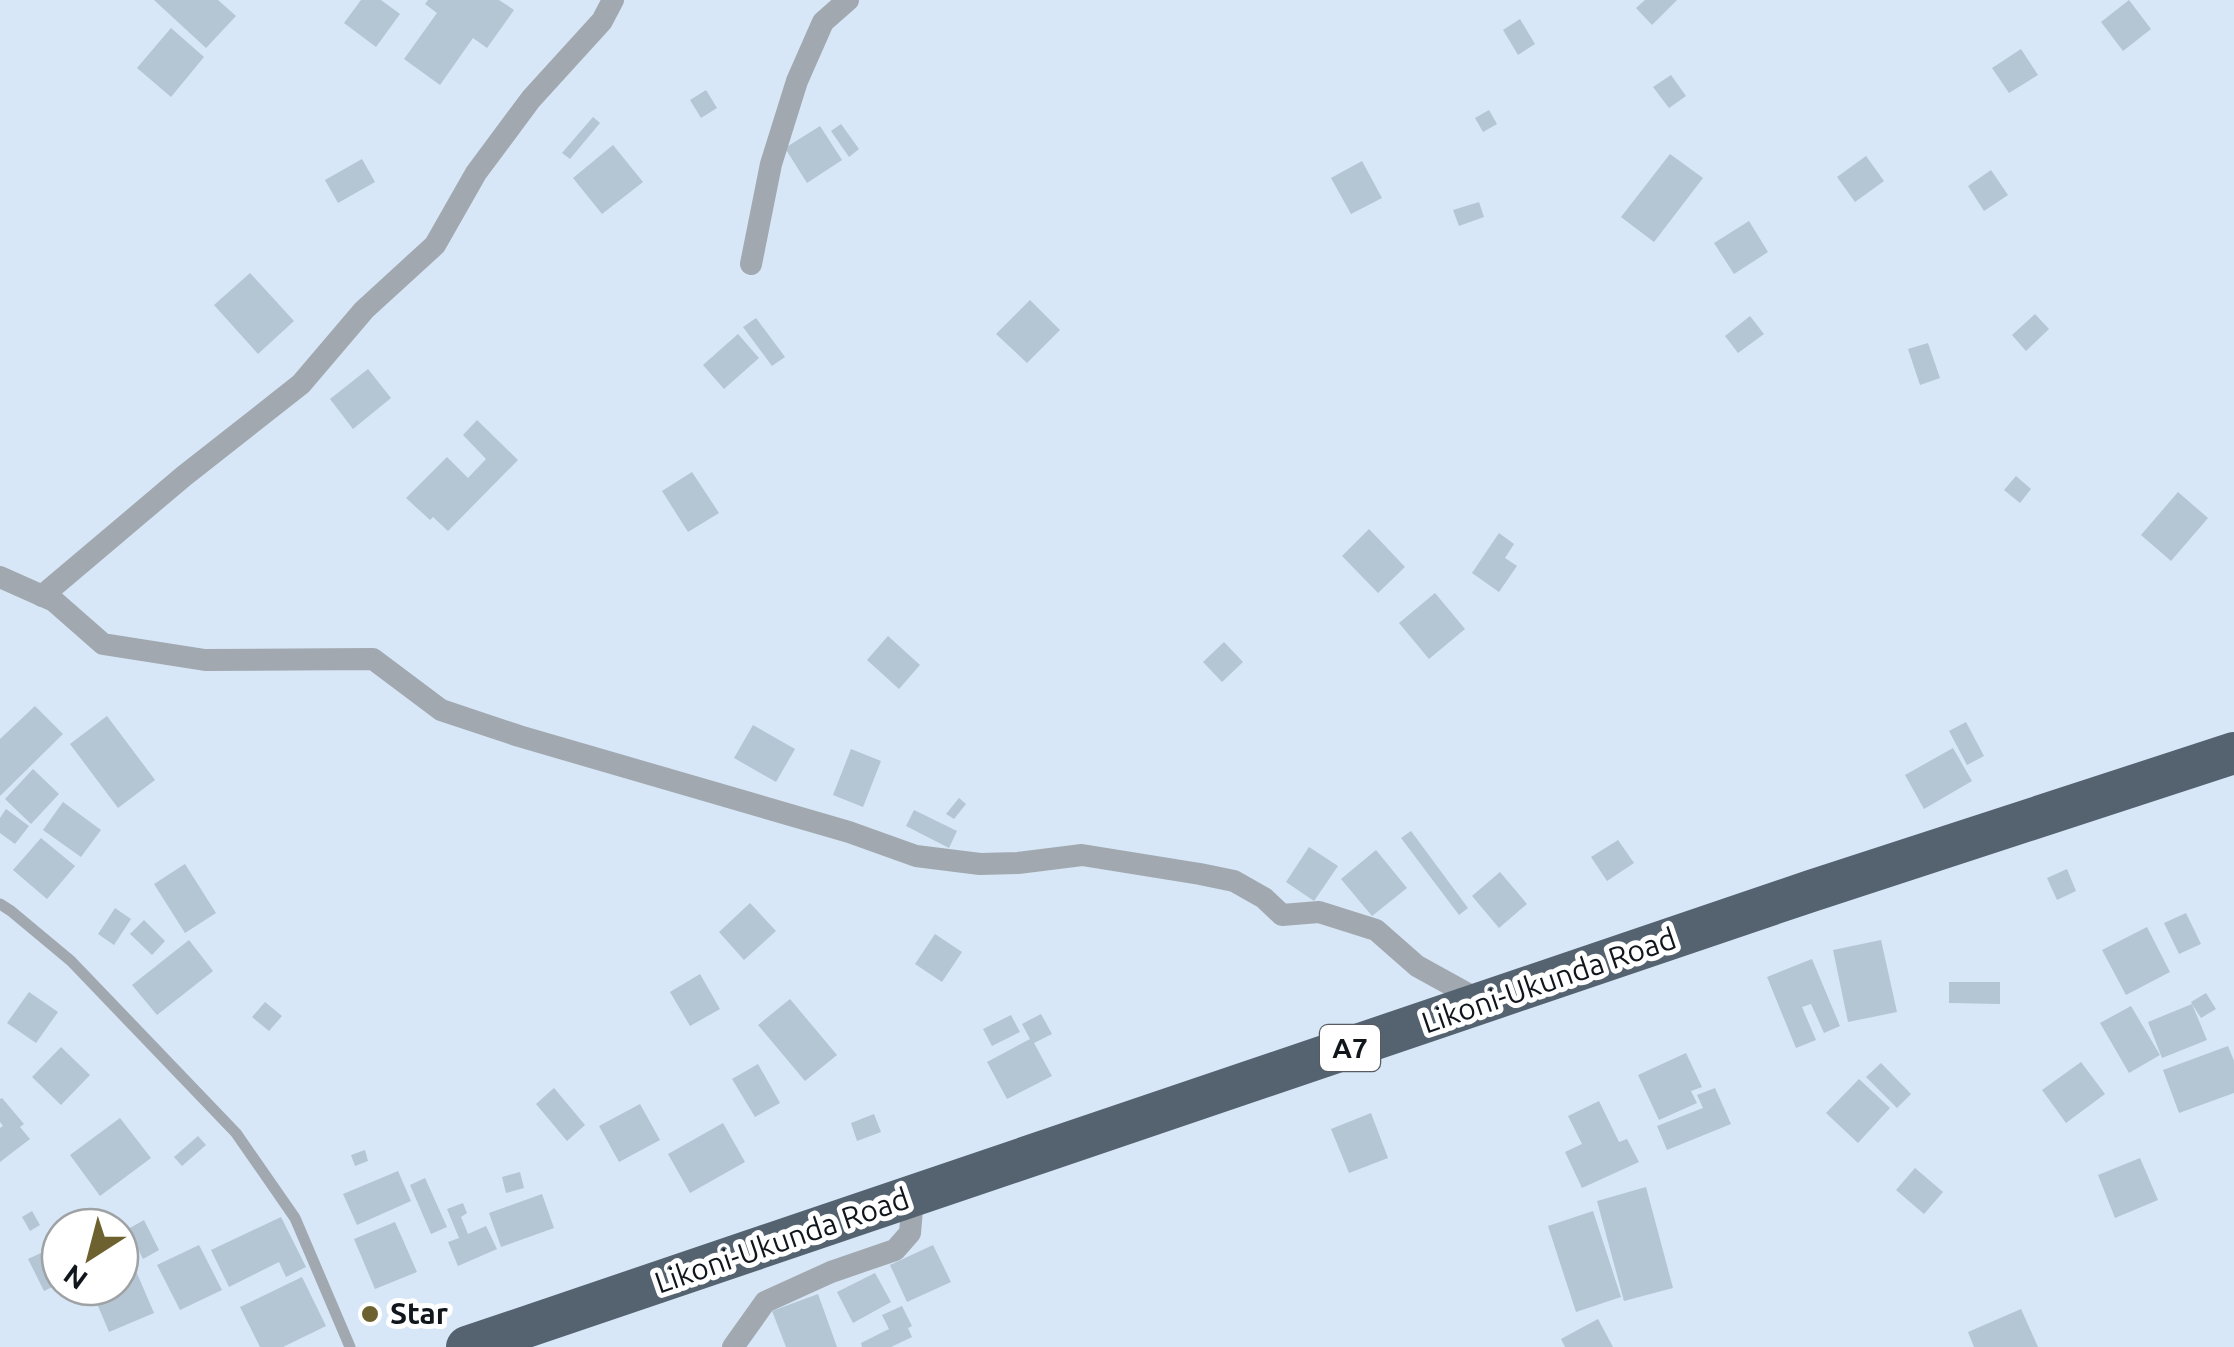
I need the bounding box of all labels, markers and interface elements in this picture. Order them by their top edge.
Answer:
street label: Likoni-Ukunda Road [1417,921,1680,1040]
road number: A7 [1320,1025,1380,1071]
street label: Likoni-Ukunda Road [650,1181,913,1300]
north arrow [40,1207,140,1307]
text: N [57,1259,93,1296]
place label: Star [390,1296,449,1330]
marker: Star [359,1303,381,1325]

